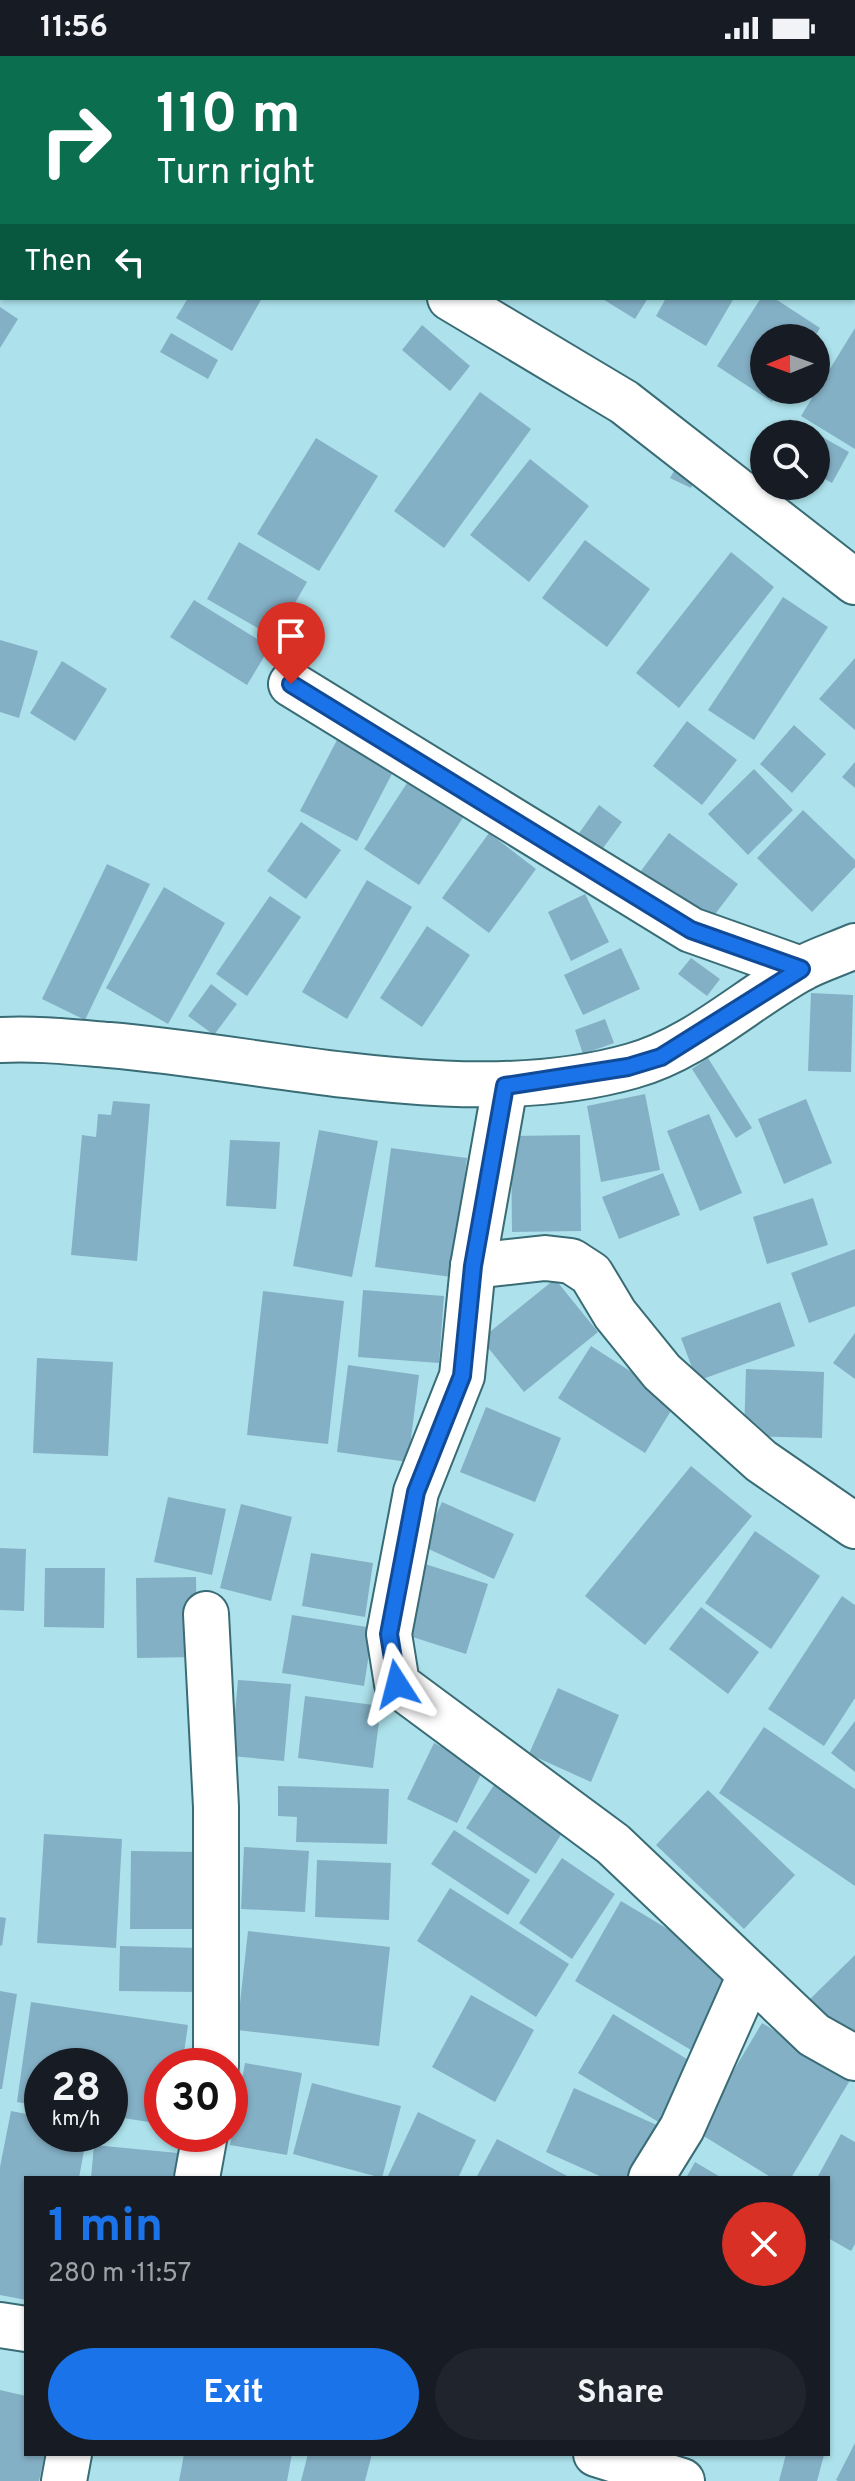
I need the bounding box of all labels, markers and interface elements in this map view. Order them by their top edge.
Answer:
text: 11:56 [40,10,108,47]
text: 110 m [156,82,301,152]
icon: right [24,88,128,192]
text: Turn right [156,151,315,197]
icon: left [108,240,152,284]
text: Then [24,244,92,281]
north arrow [750,324,830,404]
map controls [750,324,830,500]
button: search [750,420,830,500]
pin [257,602,325,684]
icon: arrive [269,614,313,658]
position arrow [355,1642,439,1726]
speed limit sign: 30 [144,2048,248,2152]
text: 28 [51,2065,101,2115]
text: km/h [52,2107,100,2133]
text: 1 min [48,2198,163,2258]
button: close [722,2202,806,2286]
text: 280 m · 11:57 [48,2258,191,2291]
button: Exit [48,2348,419,2440]
button: Share [435,2348,806,2440]

